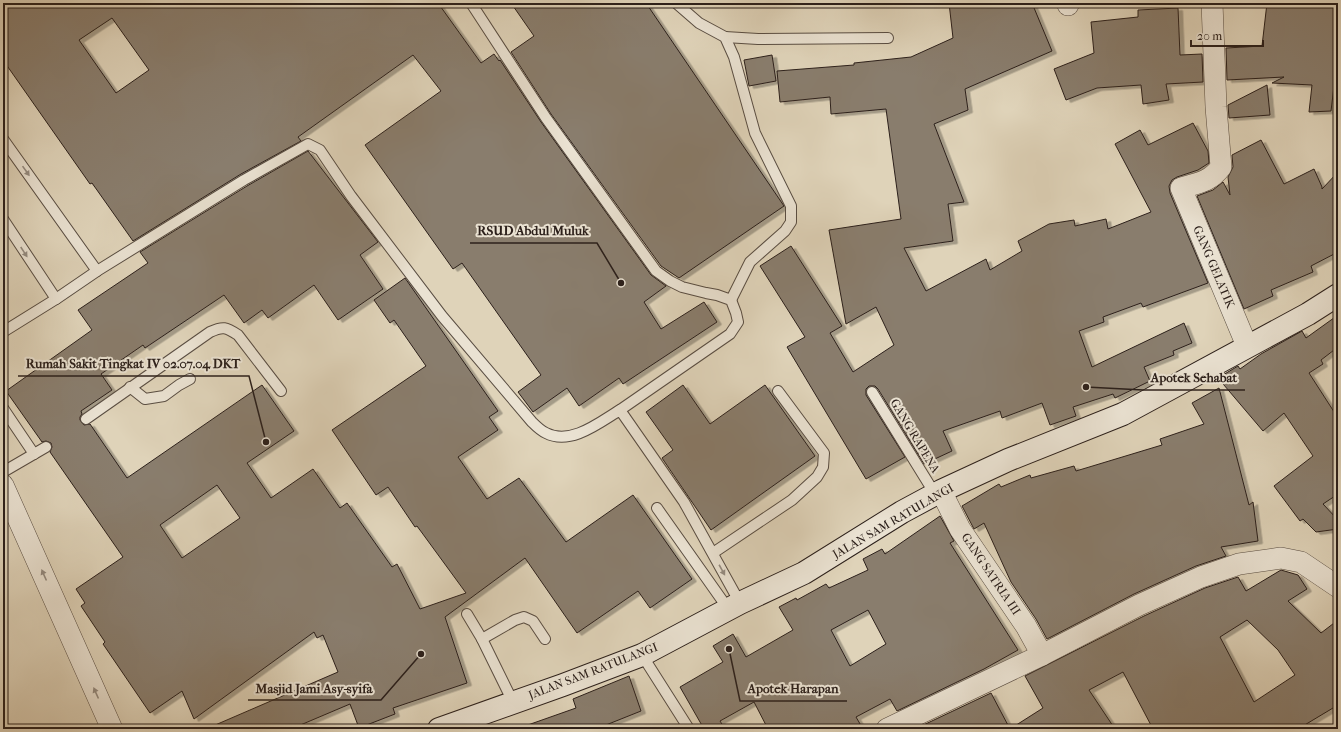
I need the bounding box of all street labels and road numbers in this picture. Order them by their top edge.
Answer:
street label: GANG GELATIK [1190,224,1238,312]
street label: GANG RAPENA [887,396,943,476]
street label: JALAN SAM RATULANGI [829,480,956,562]
street label: GANG SATRIA III [958,530,1024,618]
street label: JALAN SAM RATULANGI [525,640,660,703]

